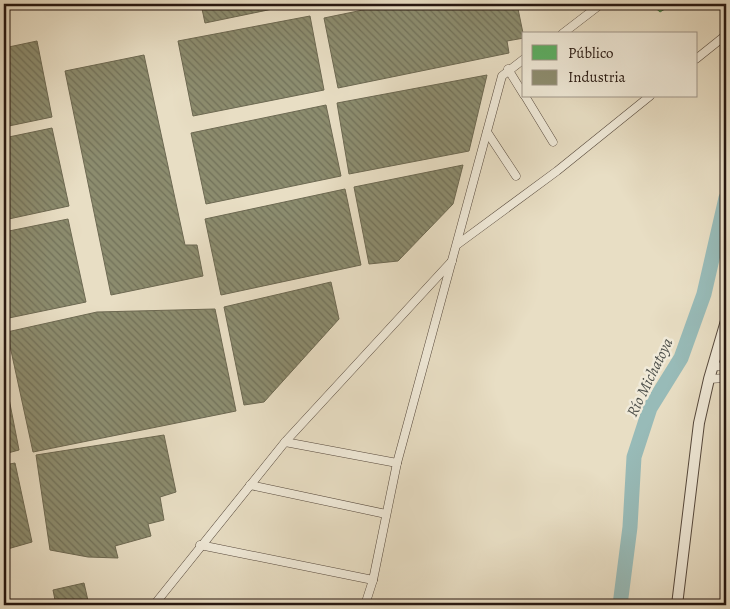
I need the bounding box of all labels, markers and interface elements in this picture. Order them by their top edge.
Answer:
legend [522,32,698,98]
text: Público [568,43,614,63]
text: Industria [568,67,626,87]
water label: Río Michatoya [621,334,679,421]

